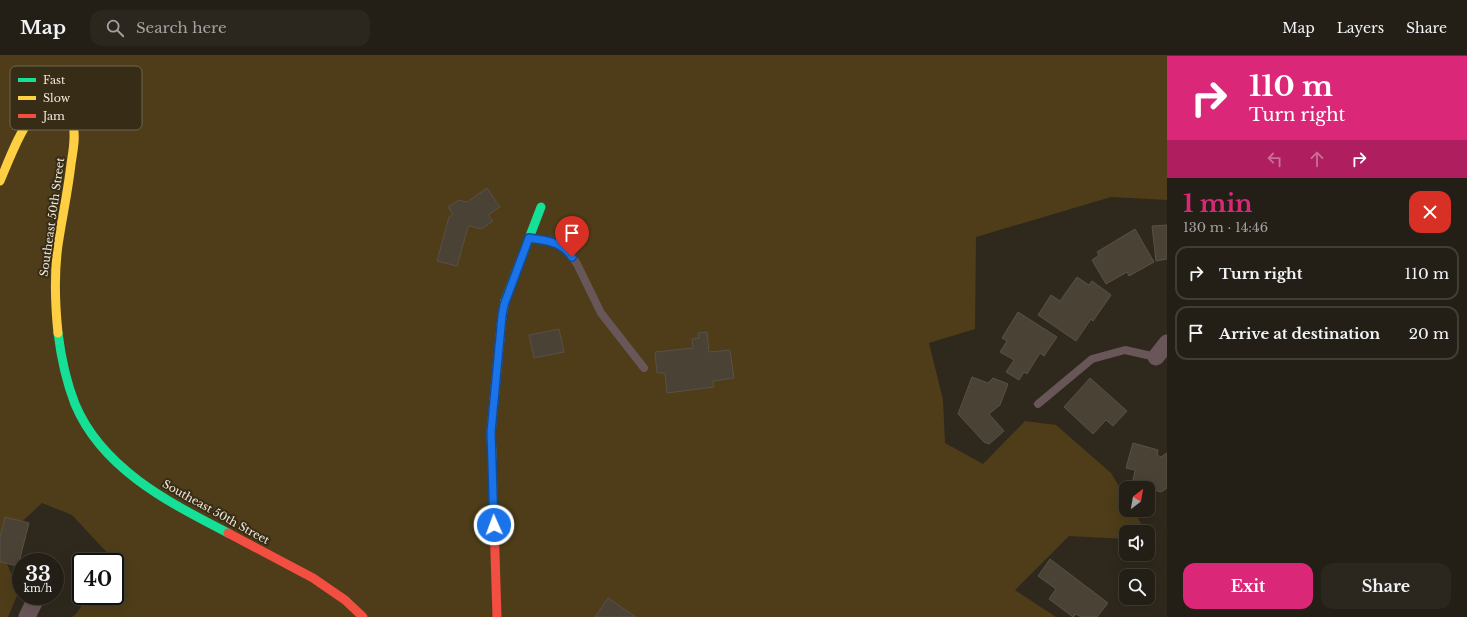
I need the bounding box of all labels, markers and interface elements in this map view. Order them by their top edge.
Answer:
search box [90,10,370,46]
text: Map [20,16,66,39]
icon: search [104,17,126,39]
text: Search here [136,18,227,37]
text: Map [1282,19,1315,37]
text: Layers [1337,19,1384,37]
text: Share [1406,19,1447,37]
legend [10,66,142,130]
text: 110 m [1249,69,1333,104]
icon: right [1183,72,1235,124]
text: Fast [43,73,66,87]
text: Slow [43,91,71,105]
text: Turn right [1249,104,1345,126]
text: Jam [41,109,65,123]
icon: left [1264,148,1286,170]
icon: ahead [1306,148,1328,170]
icon: right [1348,148,1370,170]
street label: Southeast 50th Street [37,156,67,277]
text: 1 min [1183,189,1253,218]
button: close [1409,191,1451,233]
pin [555,216,589,257]
text: 130 m · 14:46 [1183,219,1268,236]
icon: arrive [561,222,583,244]
icon: right [1185,262,1207,284]
text: Turn right [1219,264,1302,283]
text: 110 m [1405,264,1449,283]
icon: arrive [1185,322,1207,344]
text: Arrive at destination [1219,324,1380,343]
text: 20 m [1409,324,1449,343]
street label: Southeast 50th Street [160,477,273,548]
north arrow [1119,481,1155,517]
map controls [1119,481,1155,605]
position arrow [473,504,515,546]
button: sound [1119,525,1155,561]
speed limit sign: 40 [72,553,124,605]
text: 33 [25,562,51,586]
button: Exit [1183,563,1313,609]
button: Share [1321,563,1451,609]
button: search [1119,569,1155,605]
text: km/h [24,582,52,595]

